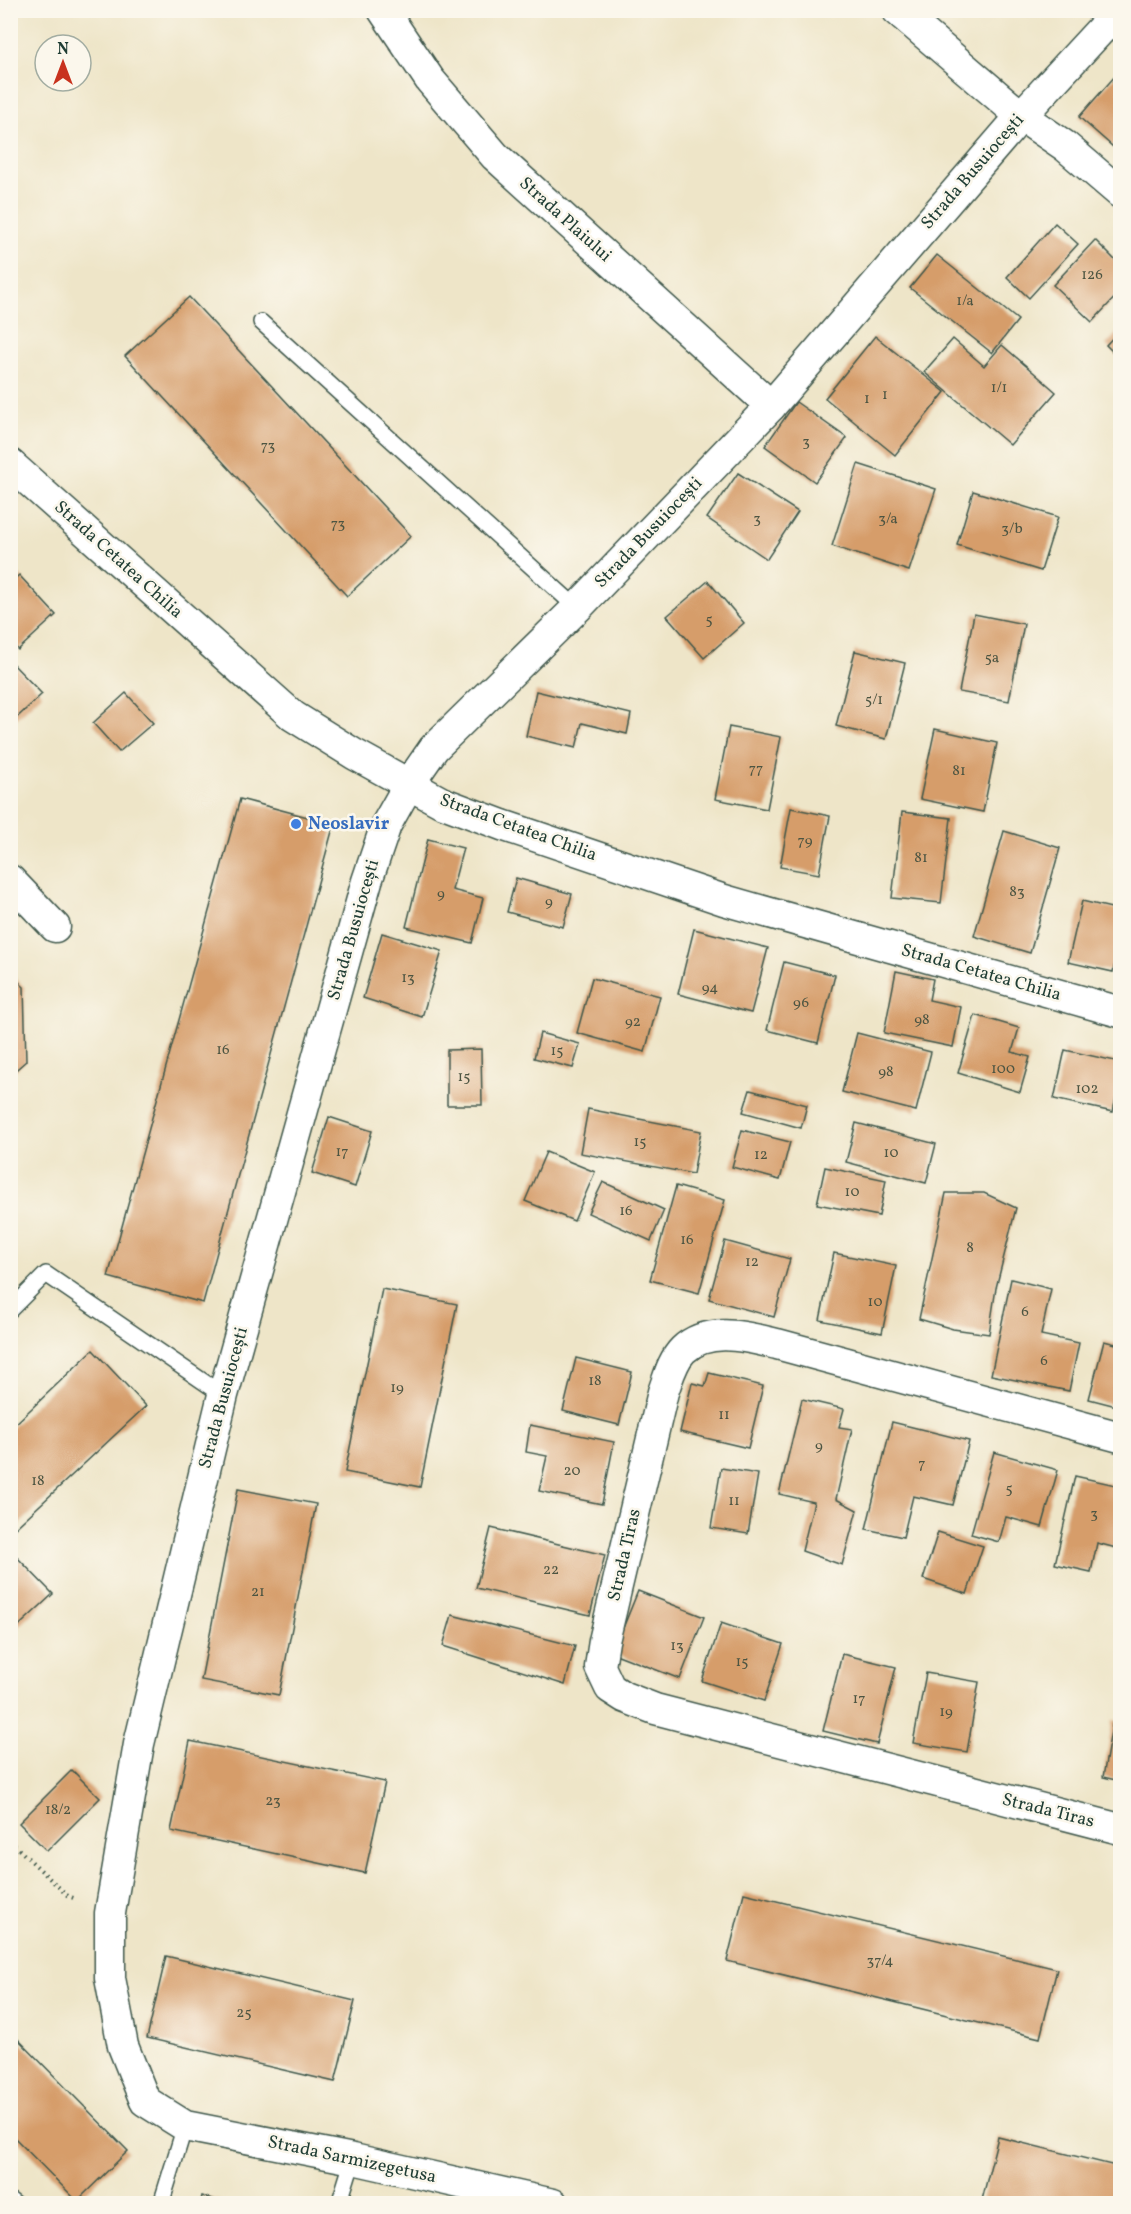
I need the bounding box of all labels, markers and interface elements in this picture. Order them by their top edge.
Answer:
north arrow [33,33,93,93]
text: N [57,39,69,61]
street label: Strada Busuiocești [916,109,1030,235]
street label: Strada Plaiului [513,172,617,268]
house number: 126 [1081,265,1103,286]
house number: 1/a [956,291,974,312]
house number: 1/1 [991,378,1007,399]
house number: 1 [882,385,888,406]
house number: 1 [864,389,870,410]
house number: 3 [802,432,810,453]
house number: 73 [261,436,275,457]
street label: Strada Busuiocești [589,472,709,594]
street label: Strada Cetatea Chilia [48,495,188,625]
house number: 3 [753,509,761,530]
house number: 3/a [878,509,898,530]
house number: 73 [331,514,345,535]
house number: 3/b [1001,519,1023,540]
house number: 5 [705,610,713,631]
house number: 5a [985,648,999,669]
house number: 5/1 [865,690,883,711]
house number: 77 [749,759,763,780]
house number: 81 [952,761,966,782]
street label: Strada Cetatea Chilia [436,788,600,868]
place label: Neoslavir [308,812,390,837]
marker: Neoslavir [289,817,303,831]
house number: 79 [798,831,813,852]
house number: 81 [914,848,928,869]
street label: Strada Busuiocești [322,857,386,1003]
house number: 83 [1009,882,1025,903]
house number: 9 [437,884,445,905]
house number: 9 [545,892,553,913]
street label: Strada Cetatea Chilia [898,938,1064,1008]
house number: 13 [401,968,415,989]
house number: 94 [702,978,718,999]
house number: 96 [793,993,809,1014]
house number: 98 [914,1010,930,1031]
house number: 92 [625,1012,641,1033]
house number: 16 [216,1040,230,1061]
house number: 15 [550,1041,564,1062]
house number: 100 [991,1059,1015,1080]
house number: 98 [878,1062,894,1083]
house number: 15 [457,1067,471,1088]
house number: 102 [1076,1079,1098,1100]
house number: 15 [633,1132,647,1153]
house number: 17 [335,1142,349,1163]
house number: 10 [884,1143,898,1164]
house number: 12 [754,1145,768,1166]
house number: 10 [845,1182,859,1203]
house number: 16 [619,1201,633,1222]
house number: 16 [680,1230,694,1251]
house number: 8 [966,1238,974,1259]
house number: 12 [745,1252,759,1273]
house number: 10 [868,1292,882,1313]
house number: 6 [1021,1302,1029,1323]
street label: Strada Busuiocești [193,1324,255,1472]
house number: 6 [1040,1351,1048,1372]
house number: 18 [588,1371,602,1392]
house number: 19 [390,1378,404,1399]
house number: 11 [718,1405,730,1426]
house number: 9 [815,1436,823,1457]
house number: 7 [918,1454,926,1475]
house number: 20 [564,1461,580,1482]
house number: 18 [31,1471,45,1492]
house number: 5 [1005,1479,1013,1500]
house number: 11 [728,1491,740,1512]
house number: 3 [1090,1504,1098,1525]
street label: Strada Tiras [602,1506,648,1604]
house number: 22 [543,1560,559,1581]
house number: 21 [251,1582,265,1603]
house number: 13 [670,1636,684,1657]
house number: 15 [735,1652,749,1673]
house number: 17 [852,1689,866,1710]
house number: 19 [939,1702,953,1723]
street label: Strada Tiras [999,1787,1097,1835]
house number: 23 [265,1791,281,1812]
house number: 18/2 [45,1800,71,1821]
house number: 37/4 [867,1951,893,1972]
house number: 25 [236,2003,252,2024]
street label: Strada Sarmizegetusa [265,2130,439,2190]

